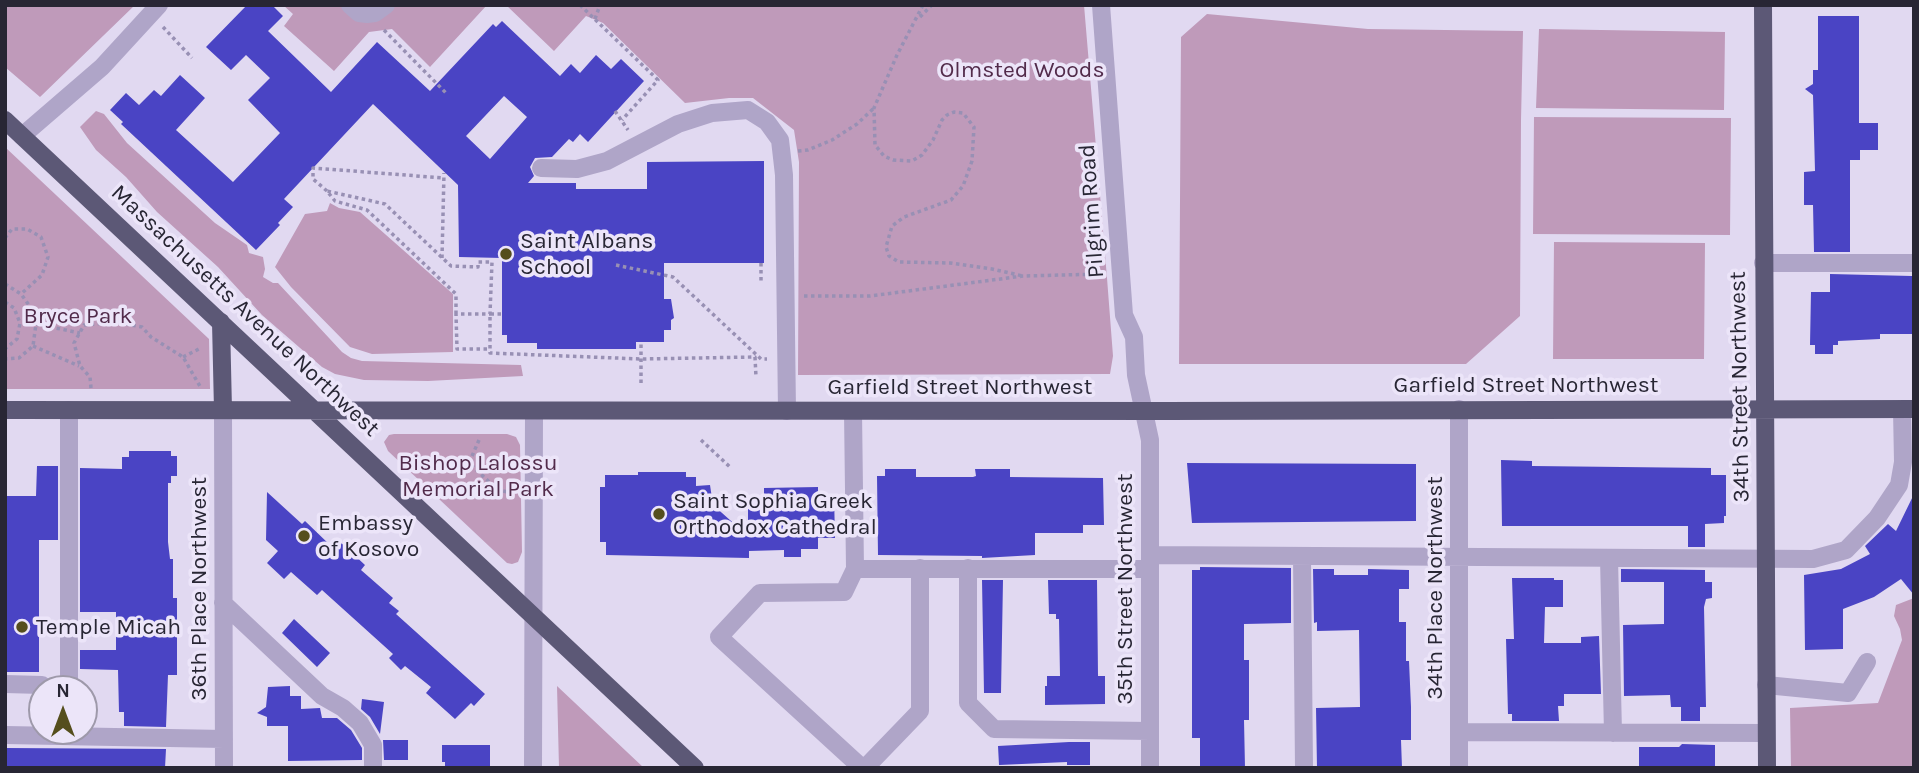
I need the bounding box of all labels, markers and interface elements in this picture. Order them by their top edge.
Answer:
park label: Olmsted Woods [939,56,1105,84]
street label: Pilgrim Road [1074,143,1110,279]
street label: Massachusetts Avenue Northwest [105,179,385,443]
place label: Saint Albans School [520,227,653,281]
marker: Saint Albans School [498,246,514,262]
street label: 34th Street Northwest [1724,271,1756,503]
park label: Bryce Park [23,302,133,330]
street label: Garfield Street Northwest [1394,371,1658,399]
street label: Garfield Street Northwest [828,373,1092,401]
park label: Bishop Lalossu Memorial Park [398,449,558,503]
street label: 35th Street Northwest [1111,473,1139,705]
street label: 34th Place Northwest [1421,476,1449,700]
street label: 36th Place Northwest [185,477,213,701]
place label: Saint Sophia Greek Orthodox Cathedral [673,487,877,541]
marker: Saint Sophia Greek Orthodox Cathedral [651,506,667,522]
place label: Embassy of Kosovo [318,509,419,563]
marker: Embassy of Kosovo [296,528,312,544]
place label: Temple Micah [36,613,181,641]
marker: Temple Micah [14,619,30,635]
north arrow [28,675,98,745]
text: N [56,680,70,702]

